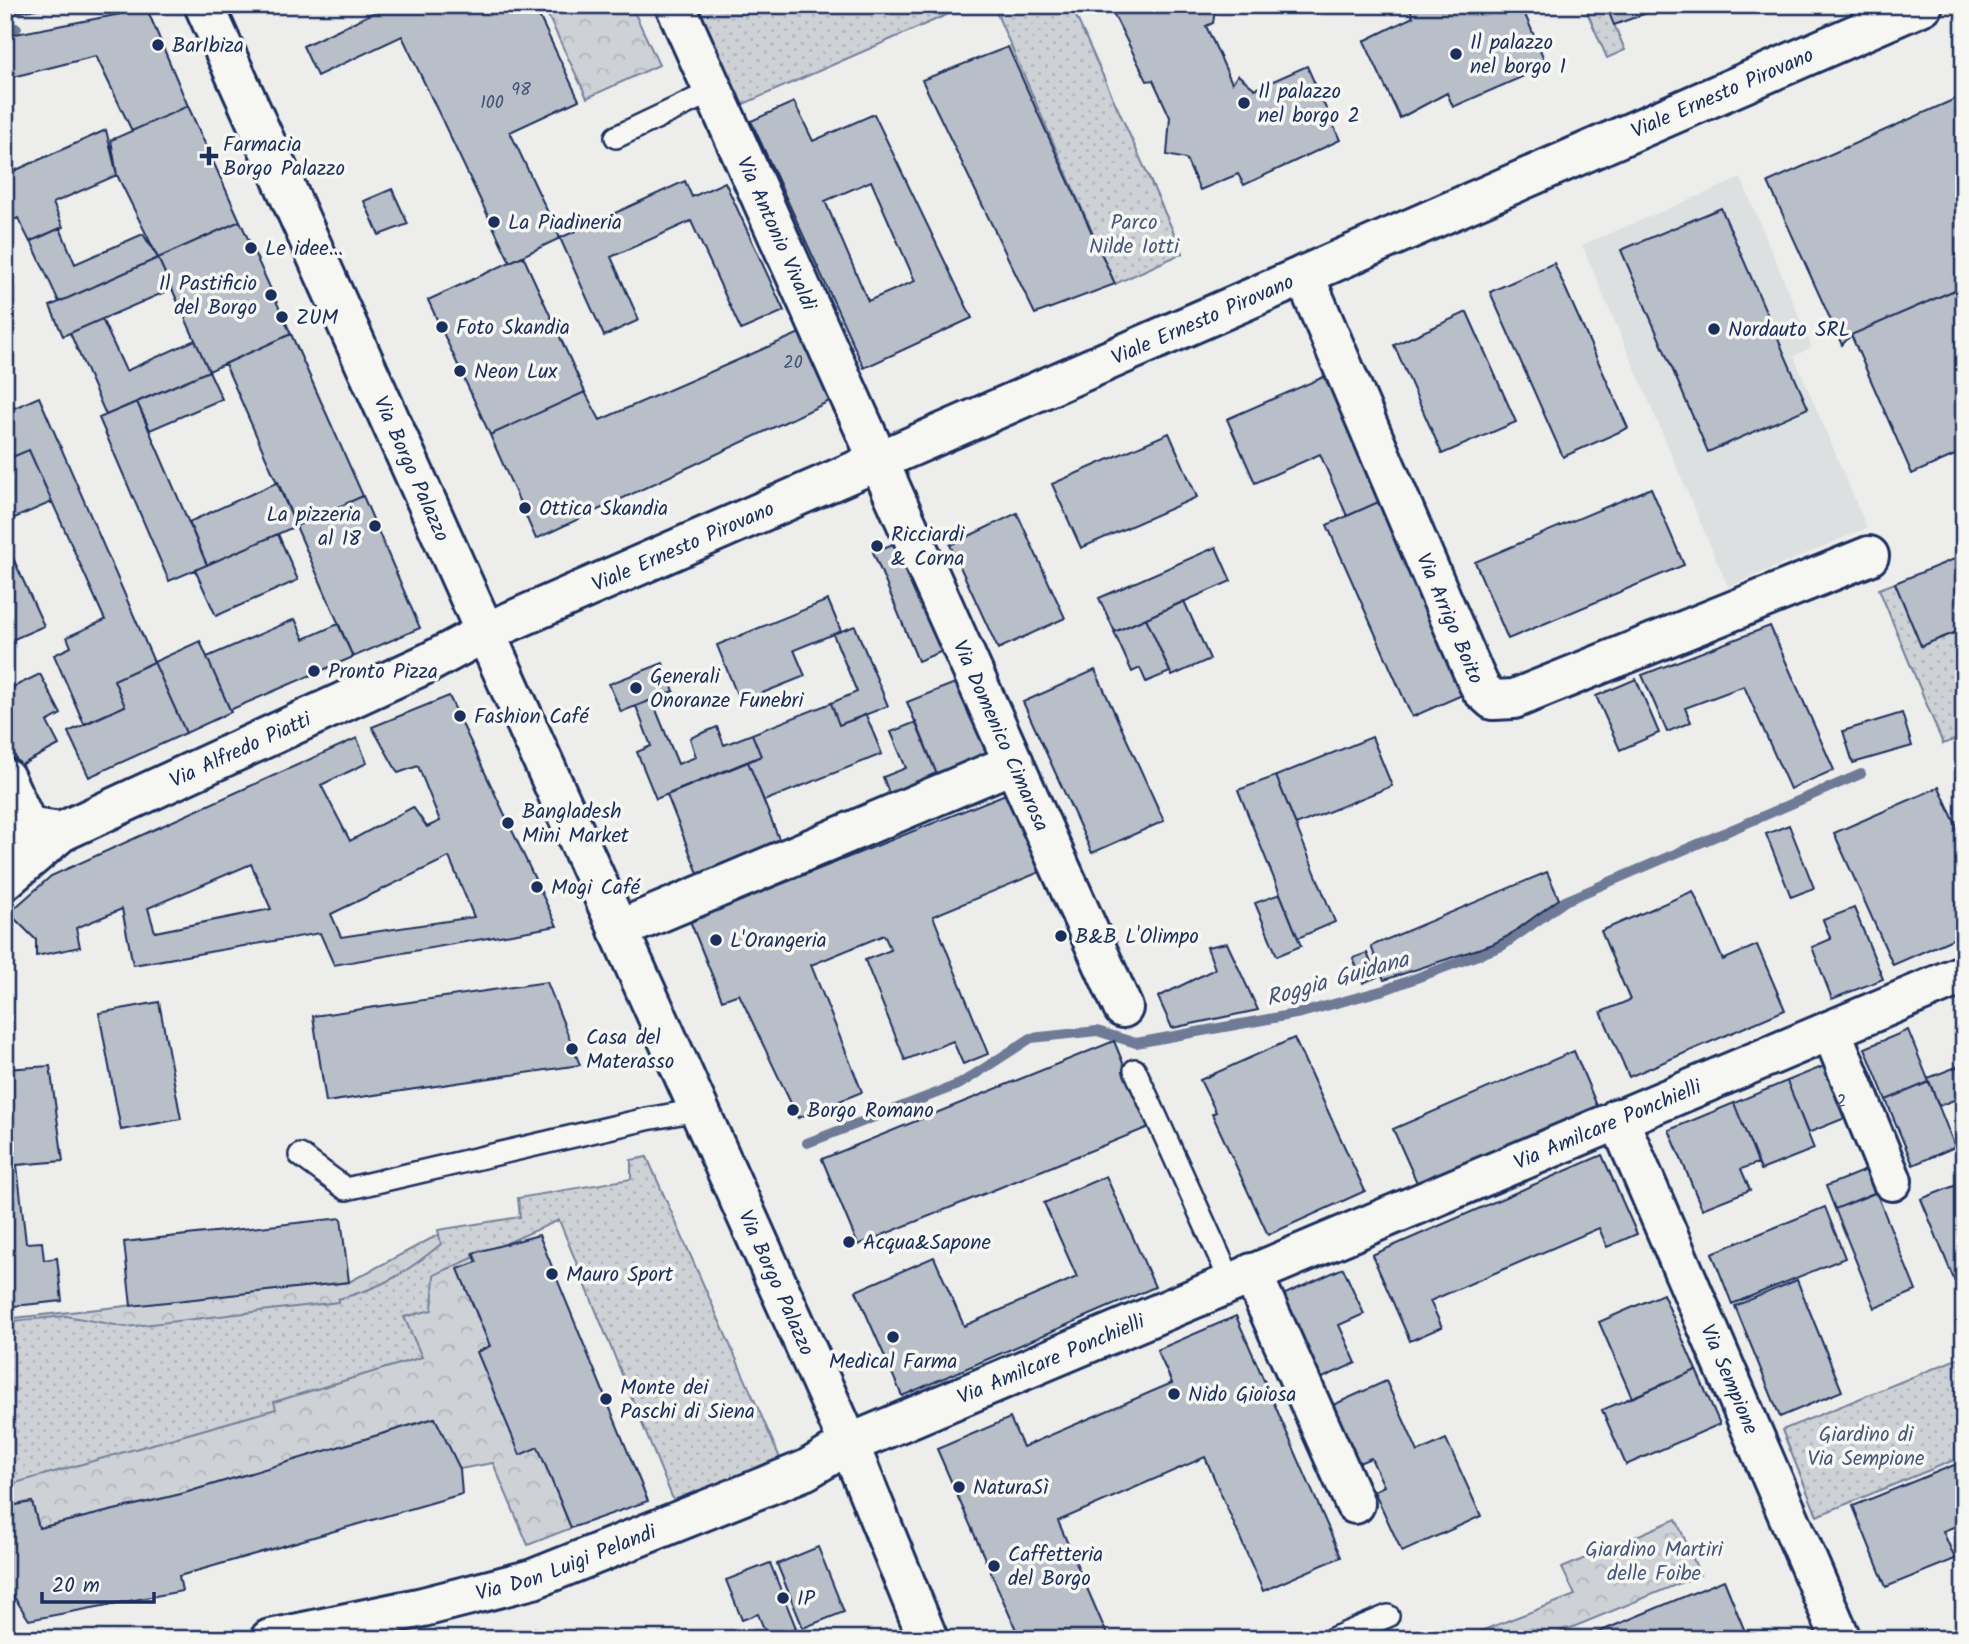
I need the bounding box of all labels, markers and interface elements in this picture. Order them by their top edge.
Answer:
place label: Il palazzo nel borgo 1 [1470,27,1566,84]
place label: BarIbiza [172,30,244,63]
marker: BarIbiza [150,37,166,53]
street label: Viale Ernesto Pirovano [1626,40,1819,148]
marker: Il palazzo nel borgo 1 [1448,46,1464,62]
house number: 98 [511,76,531,105]
place label: Il palazzo nel borgo 2 [1258,76,1360,133]
house number: 100 [480,89,504,118]
marker: Il palazzo nel borgo 2 [1236,95,1252,111]
place label: Farmacia Borgo Palazzo [223,129,345,186]
marker: Farmacia Borgo Palazzo [201,148,217,164]
street label: Via Antonio Vivaldi [727,151,825,317]
place label: La Piadineria [508,207,622,240]
park label: Parco Nilde Iotti [1089,207,1180,264]
marker: La Piadineria [486,214,502,230]
place label: Le idee… [265,233,343,266]
marker: Le idee… [243,240,259,256]
street label: Viale Ernesto Pirovano [1107,266,1300,375]
place label: Il Pastificio del Borgo [159,268,257,325]
marker: Il Pastificio del Borgo [263,287,279,303]
place label: ZUM [296,302,339,335]
marker: ZUM [274,309,290,325]
place label: Foto Skandia [456,312,570,345]
place label: Nordauto SRL [1728,314,1850,347]
marker: Foto Skandia [434,319,450,335]
marker: Nordauto SRL [1706,321,1722,337]
house number: 20 [783,349,803,378]
place label: Neon Lux [474,356,558,389]
marker: Neon Lux [452,363,468,379]
street label: Via Borgo Palazzo [363,391,457,547]
place label: Ottica Skandia [539,493,668,526]
street label: Viale Ernesto Pirovano [587,493,780,602]
place label: La pizzeria al 18 [267,499,361,556]
marker: Ottica Skandia [517,500,533,516]
marker: La pizzeria al 18 [367,518,383,534]
place label: Ricciardi & Corna [891,519,965,576]
marker: Ricciardi & Corna [869,538,885,554]
street label: Via Arrigo Boito [1406,548,1491,690]
street label: Via Domenico Cimarosa [943,635,1057,837]
place label: Pronto Pizza [328,656,438,689]
place label: Generali Onoranze Funebri [650,661,804,718]
marker: Pronto Pizza [306,663,322,679]
marker: Generali Onoranze Funebri [628,680,644,696]
place label: Fashion Café [474,701,589,734]
street label: Via Alfredo Piatti [165,703,318,798]
marker: Fashion Café [452,708,468,724]
place label: Bangladesh Mini Market [522,796,630,853]
marker: Bangladesh Mini Market [500,815,516,831]
place label: Mogi Café [551,872,641,905]
marker: Mogi Café [529,879,545,895]
place label: B&B L'Olimpo [1075,921,1199,954]
place label: L'Orangeria [730,925,827,958]
marker: B&B L'Olimpo [1053,928,1069,944]
marker: L'Orangeria [708,932,724,948]
water label: Roggia Guidana [1262,942,1415,1017]
place label: Casa del Materasso [586,1022,674,1079]
marker: Casa del Materasso [564,1041,580,1057]
street label: Via Amilcare Ponchielli [1509,1071,1708,1180]
house number: 2 [1836,1088,1846,1117]
place label: Borgo Romano [807,1095,934,1128]
marker: Borgo Romano [785,1102,801,1118]
street label: Via Borgo Palazzo [728,1205,822,1361]
place label: Acqua&Sapone [863,1227,992,1260]
marker: Acqua&Sapone [841,1234,857,1250]
place label: Mauro Sport [566,1259,674,1292]
marker: Mauro Sport [544,1266,560,1282]
street label: Via Amilcare Ponchielli [952,1306,1151,1415]
street label: Via Sempione [1690,1319,1767,1440]
marker: Medical Farma [885,1329,901,1345]
place label: Medical Farma [829,1346,957,1379]
place label: Monte dei Paschi di Siena [620,1372,755,1429]
place label: Nido Gioiosa [1188,1379,1296,1412]
marker: Nido Gioiosa [1166,1386,1182,1402]
marker: Monte dei Paschi di Siena [598,1391,614,1407]
park label: Giardino di Via Sempione [1808,1419,1925,1476]
place label: NaturaSì [973,1472,1049,1505]
marker: NaturaSì [951,1479,967,1495]
street label: Via Don Luigi Pelandi [472,1516,662,1611]
park label: Giardino Martiri delle Foibe [1585,1534,1724,1591]
place label: Caffetteria del Borgo [1008,1539,1103,1596]
marker: Caffetteria del Borgo [986,1558,1002,1574]
scale bar [42,1560,154,1604]
text: 20 m [52,1570,100,1603]
place label: IP [797,1583,816,1616]
marker: IP [775,1590,791,1606]

